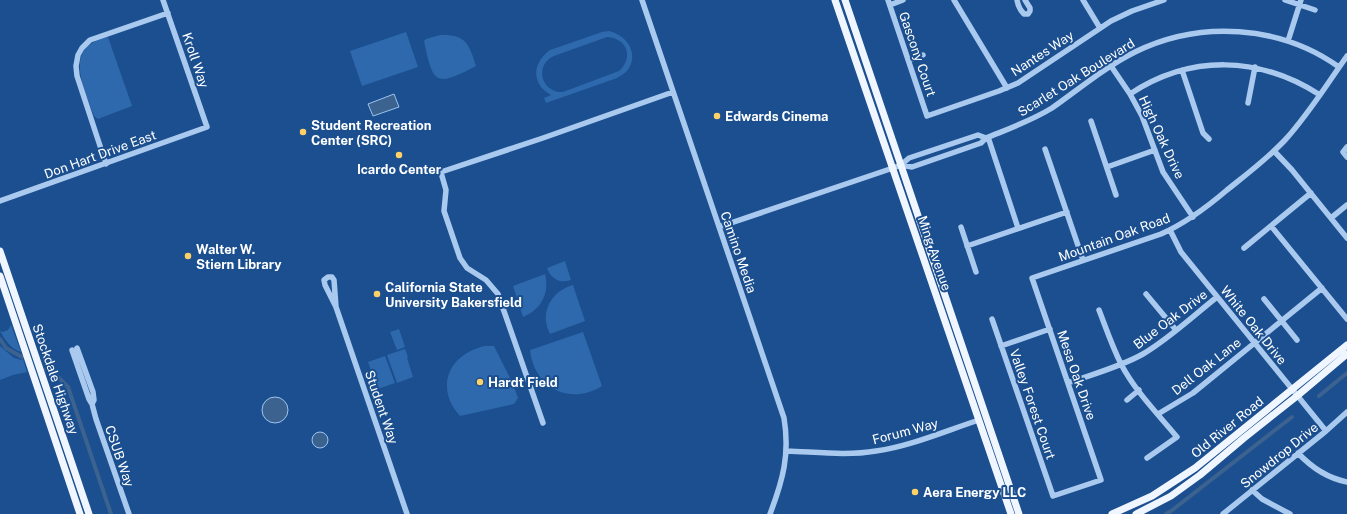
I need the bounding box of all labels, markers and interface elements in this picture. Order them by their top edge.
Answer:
street label: Gascony Court [896,10,939,99]
street label: Nantes Way [1008,28,1076,79]
street label: Kroll Way [179,31,212,90]
street label: Scarlet Oak Boulevard [1015,35,1137,120]
street label: High Oak Drive [1136,93,1187,181]
place label: Edwards Cinema [725,109,828,124]
marker: Edwards Cinema [712,111,722,121]
place label: Student Recreation Center (SRC) [311,118,432,148]
street label: Don Hart Drive East [42,127,158,182]
marker: Student Recreation Center (SRC) [298,127,308,137]
marker: Icardo Center [394,150,404,160]
place label: Icardo Center [357,162,442,177]
street label: Camino Media [718,209,760,295]
street label: Mountain Oak Road [1056,210,1172,265]
street label: Ming Avenue [915,214,954,293]
place label: Walter W. Stiern Library [196,242,282,272]
marker: Walter W. Stiern Library [183,251,193,261]
place label: California State University Bakersfield [385,280,522,310]
street label: White Oak Drive [1217,283,1290,368]
street label: Blue Oak Drive [1130,287,1210,352]
marker: California State University Bakersfield [372,289,382,299]
street label: Stockdale Highway [30,322,82,437]
street label: Mesa Oak Drive [1054,328,1099,422]
street label: Dell Oak Lane [1169,335,1244,398]
street label: Valley Forest Court [1007,347,1058,461]
street label: Student Way [362,368,401,446]
place label: Hardt Field [488,375,558,390]
marker: Hardt Field [475,377,485,387]
street label: Old River Road [1188,394,1267,461]
street label: Forum Way [871,415,940,447]
street label: Snowdrop Drive [1237,419,1321,491]
street label: CSUB Way [102,423,137,489]
place label: Aera Energy LLC [923,485,1026,500]
marker: Aera Energy LLC [910,487,920,497]

